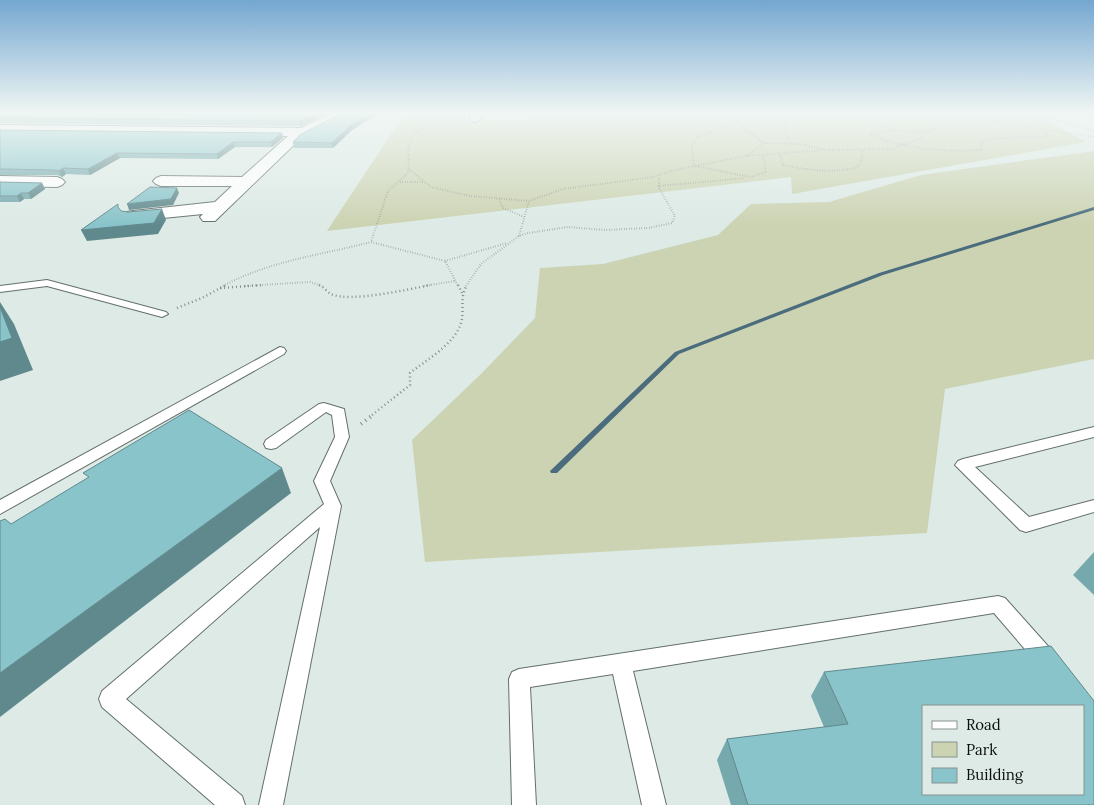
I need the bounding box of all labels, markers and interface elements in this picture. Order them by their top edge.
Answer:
legend [922,705,1084,795]
text: Road [966,715,1001,734]
text: Park [966,740,997,759]
text: Building [966,765,1024,784]

